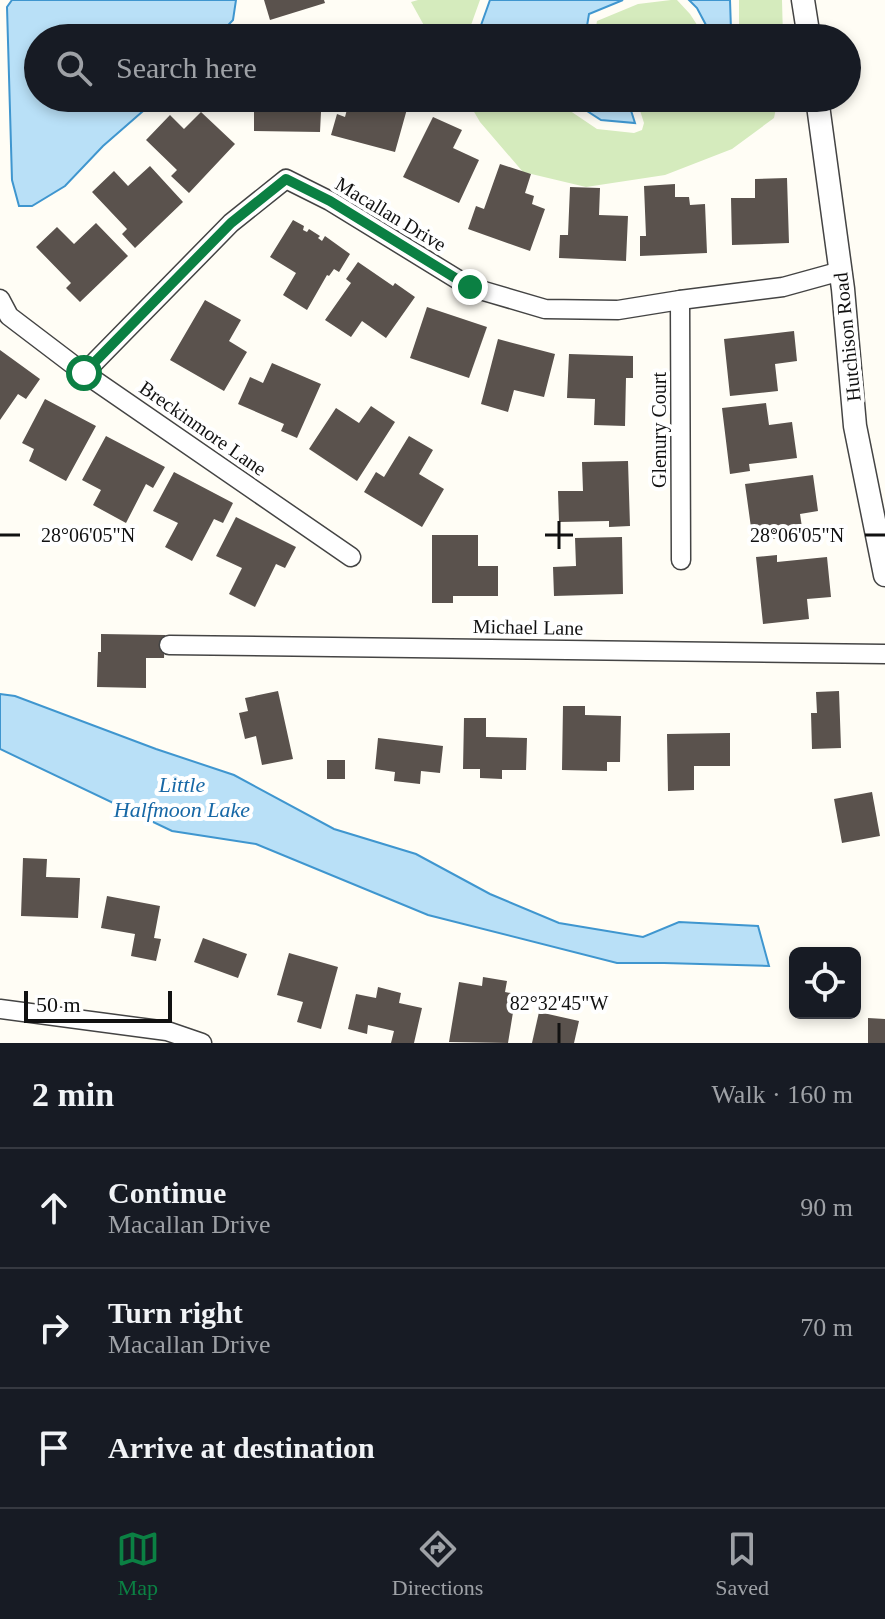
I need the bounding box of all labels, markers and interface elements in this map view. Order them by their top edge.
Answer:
search box [24,24,861,112]
icon: search [52,46,96,90]
text: Search here [116,51,257,84]
street label: Macallan Drive [332,172,450,256]
route end [452,269,488,305]
street label: Hutchison Road [829,271,865,403]
route start [66,355,102,391]
street label: Glenury Court [648,372,671,488]
street label: Breckinmore Lane [136,376,271,480]
text: 28°06'05"N [41,524,135,546]
text: 28°06'05"N [750,524,844,546]
street label: Michael Lane [473,615,584,639]
water label: Little Halfmoon Lake [113,772,250,822]
map controls [789,947,861,1019]
button: locate [789,947,861,1019]
scale bar [24,987,172,1023]
text: 50 m [36,992,81,1017]
text: 82°32'45"W [510,992,608,1014]
text: 2 min [32,1076,114,1113]
text: Walk · 160 m [711,1080,853,1109]
text: Continue [108,1176,226,1209]
icon: ahead [32,1186,76,1230]
text: 90 m [800,1193,853,1222]
text: Macallan Drive [108,1210,270,1239]
text: Turn right [108,1296,243,1329]
icon: right [32,1306,76,1350]
text: 70 m [800,1313,853,1342]
text: Macallan Drive [108,1330,270,1359]
icon: arrive [32,1426,76,1470]
text: Arrive at destination [108,1431,375,1464]
tab: Map [116,1527,160,1601]
tab: Directions [392,1527,483,1601]
tab: Saved [715,1527,769,1601]

